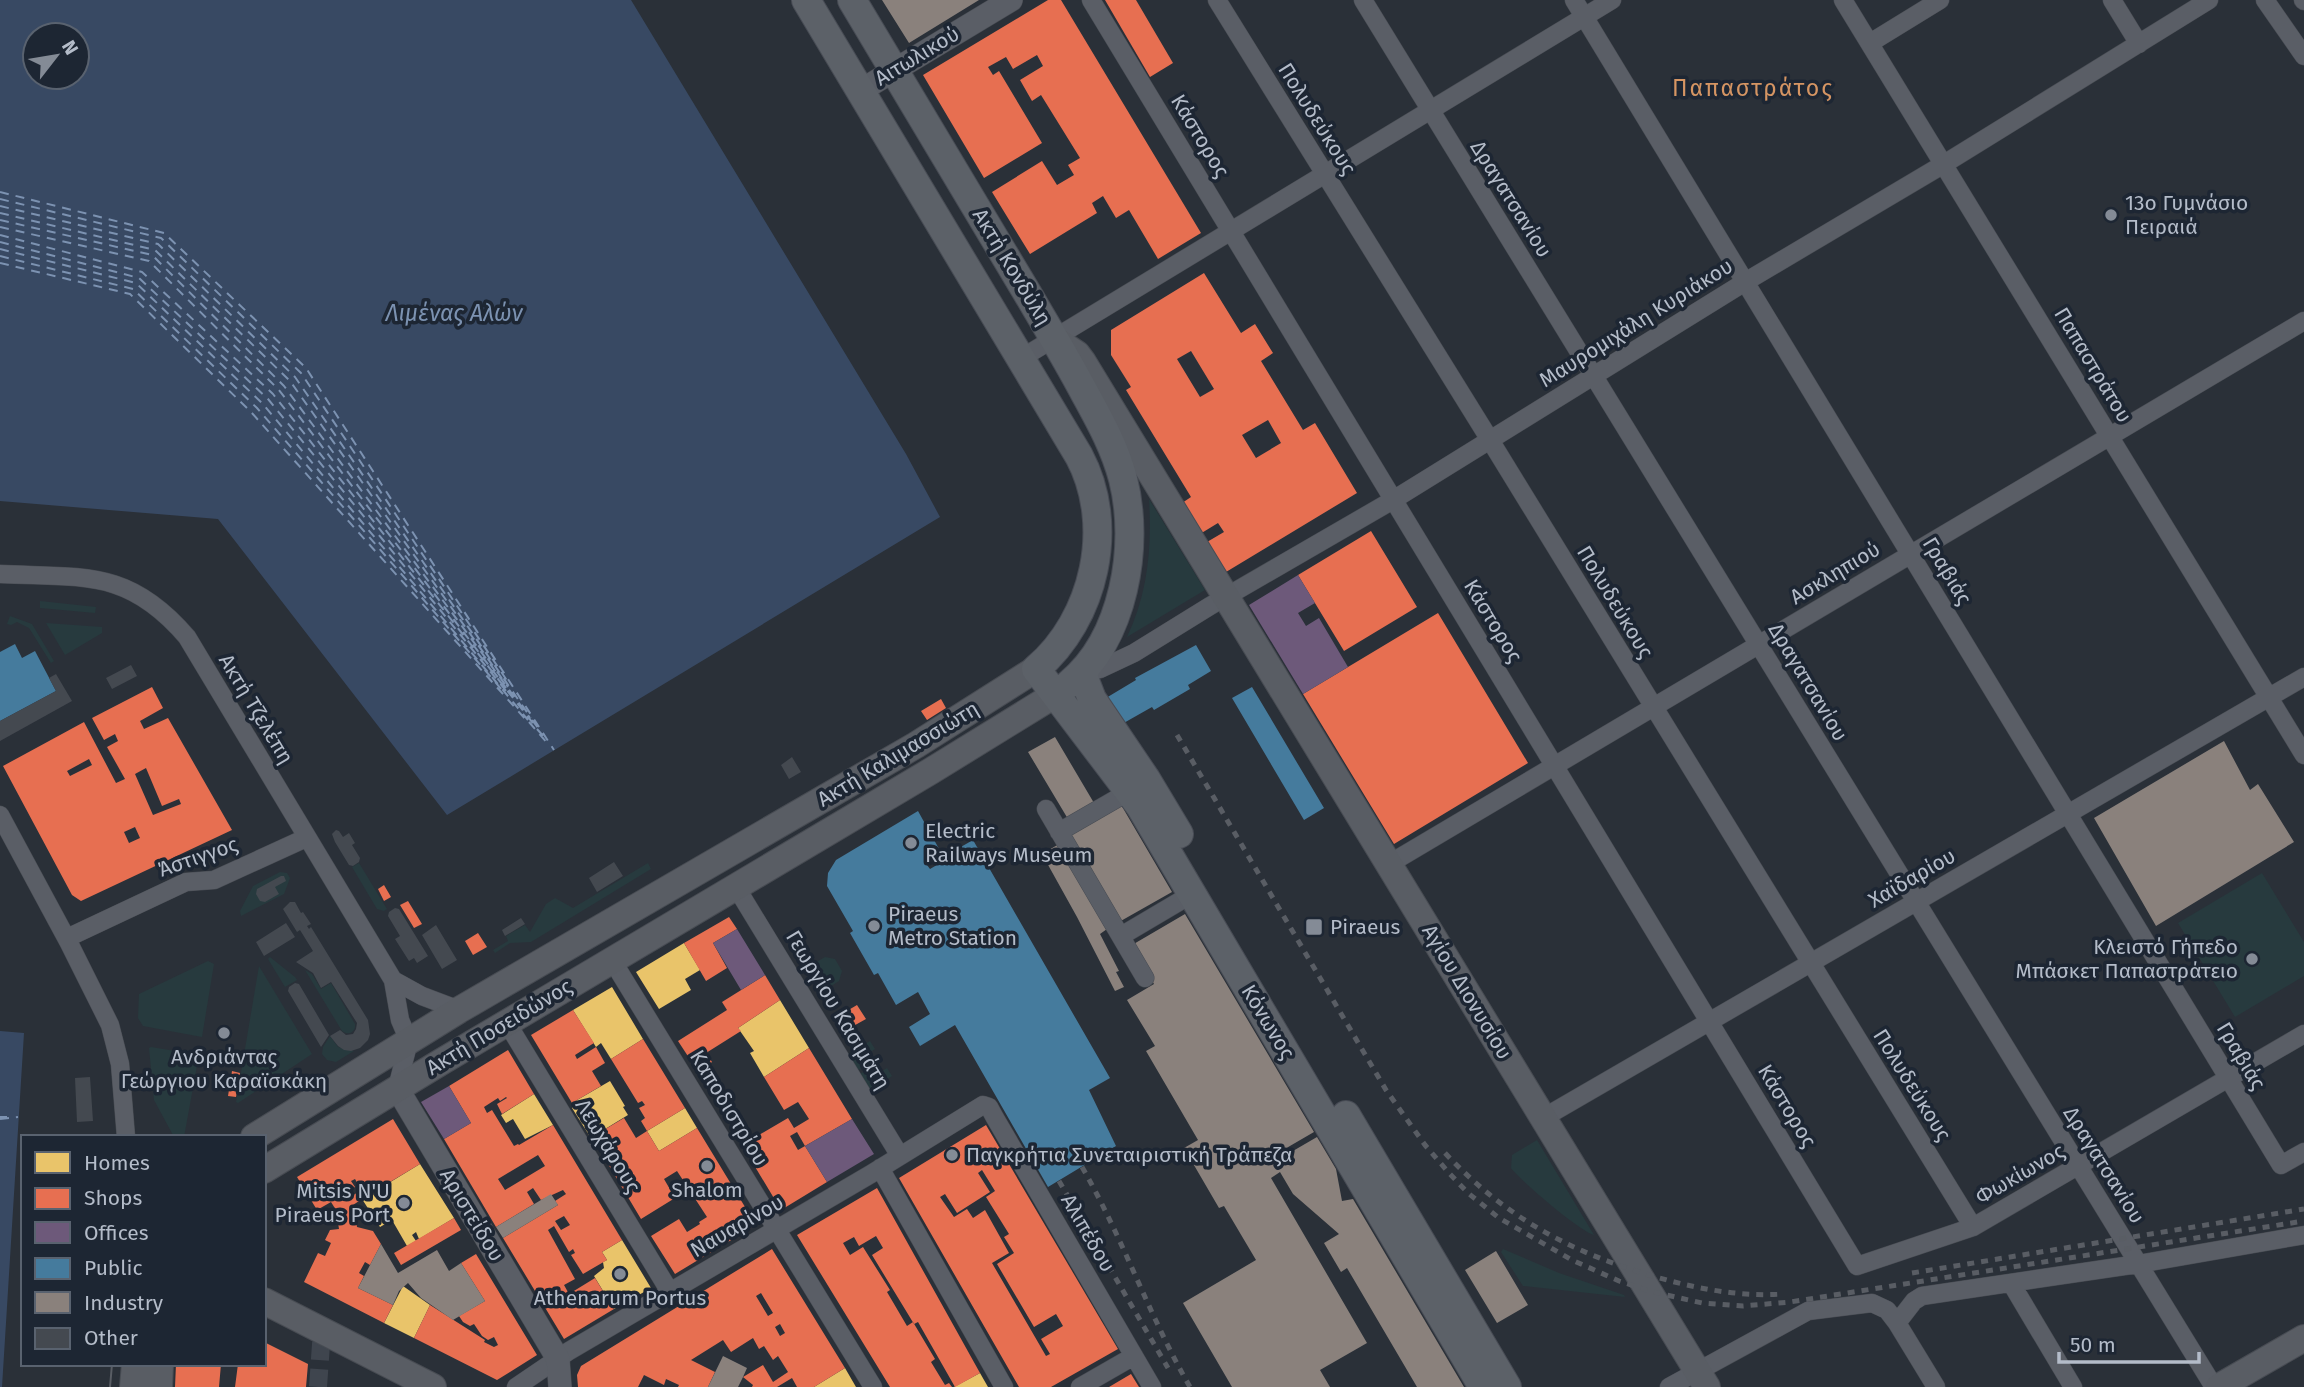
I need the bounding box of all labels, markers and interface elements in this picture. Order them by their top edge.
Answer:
north arrow [21,21,91,91]
street label: Αιτωλικού [870,21,964,91]
text: N [57,36,83,59]
street label: Πολυδεύκους [1272,58,1362,180]
district label: Παπαστράτος [1672,74,1834,102]
street label: Κάστορος [1165,90,1235,182]
street label: Δραγατσανίου [1465,136,1557,262]
place label: 13ο Γυμνάσιο Πειραιά [2125,190,2248,240]
street label: Ακτή Κονδύλη [967,204,1057,330]
marker: 13ο Γυμνάσιο Πειραιά [2103,207,2119,223]
street label: Μαυρομιχάλη Κυριάκου [1534,253,1738,393]
water label: Λιμένας Αλών [384,299,524,327]
street label: Παπαστράτου [2048,303,2138,427]
street label: Γραβιάς [1917,533,1977,610]
street label: Ασκληπιού [1785,536,1885,610]
street label: Πολυδεύκους [1571,541,1659,663]
street label: Κάστορος [1458,575,1528,667]
street label: Δραγατσανίου [1763,618,1853,746]
street label: Ακτή Τζελέπη [213,649,299,769]
street label: Ακτή Καλιμασσιώτη [812,695,984,813]
place label: Electric Railways Museum [925,818,1093,868]
street label: Άστιγγος [155,831,241,883]
marker: Electric Railways Museum [903,835,919,851]
street label: Χαϊδαρίου [1864,843,1960,913]
place label: Piraeus Metro Station [888,901,1017,951]
place label: Piraeus [1330,914,1401,940]
marker: Piraeus [1304,917,1324,937]
marker: Piraeus Metro Station [866,918,882,934]
street label: Αγίου Διονυσίου [1416,920,1518,1064]
street label: Γεωργίου Κασιμάτη [780,926,896,1094]
place label: Κλειστό Γήπεδο Μπάσκετ Παπαστράτειο [2016,934,2238,984]
marker: Κλειστό Γήπεδο Μπάσκετ Παπαστράτειο [2244,951,2260,967]
street label: Ακτή Ποσειδώνος [421,973,577,1081]
street label: Κόνωνος [1236,980,1301,1064]
street label: Γραβιάς [2211,1018,2271,1095]
street label: Πολυδεύκους [1867,1024,1957,1146]
marker: Ανδριάντας Γεώργιου Καραϊσκάκη [216,1025,232,1041]
place label: Ανδριάντας Γεώργιου Καραϊσκάκη [121,1044,327,1094]
street label: Καποδιστρίου [684,1045,774,1171]
street label: Κάστορος [1752,1060,1822,1152]
street label: Λεωχάρους [570,1094,646,1198]
street label: Δραγατσανίου [2058,1102,2150,1228]
legend [21,1135,266,1366]
street label: Φωκίωνος [1971,1138,2069,1210]
place label: Παγκρήτια Συνεταιριστική Τράπεζα [966,1142,1292,1168]
marker: Παγκρήτια Συνεταιριστική Τράπεζα [944,1147,960,1163]
text: Homes [84,1150,150,1176]
marker: Shalom [699,1158,715,1174]
street label: Αριστείδου [434,1164,510,1266]
place label: Shalom [671,1177,743,1203]
place label: Mitsis N'U Piraeus Port [275,1178,390,1228]
text: Shops [84,1185,142,1211]
street label: Ναυαρίνου [686,1189,788,1263]
street label: Αλιπέδου [1055,1189,1121,1277]
marker: Mitsis N'U Piraeus Port [396,1195,412,1211]
text: Offices [84,1220,149,1246]
text: Public [84,1255,142,1281]
marker: Athenarum Portus [612,1266,628,1282]
place label: Athenarum Portus [534,1285,706,1311]
text: Industry [84,1290,164,1316]
scale bar [2059,1320,2199,1364]
text: Other [84,1325,138,1351]
text: 50 m [2070,1332,2116,1358]

